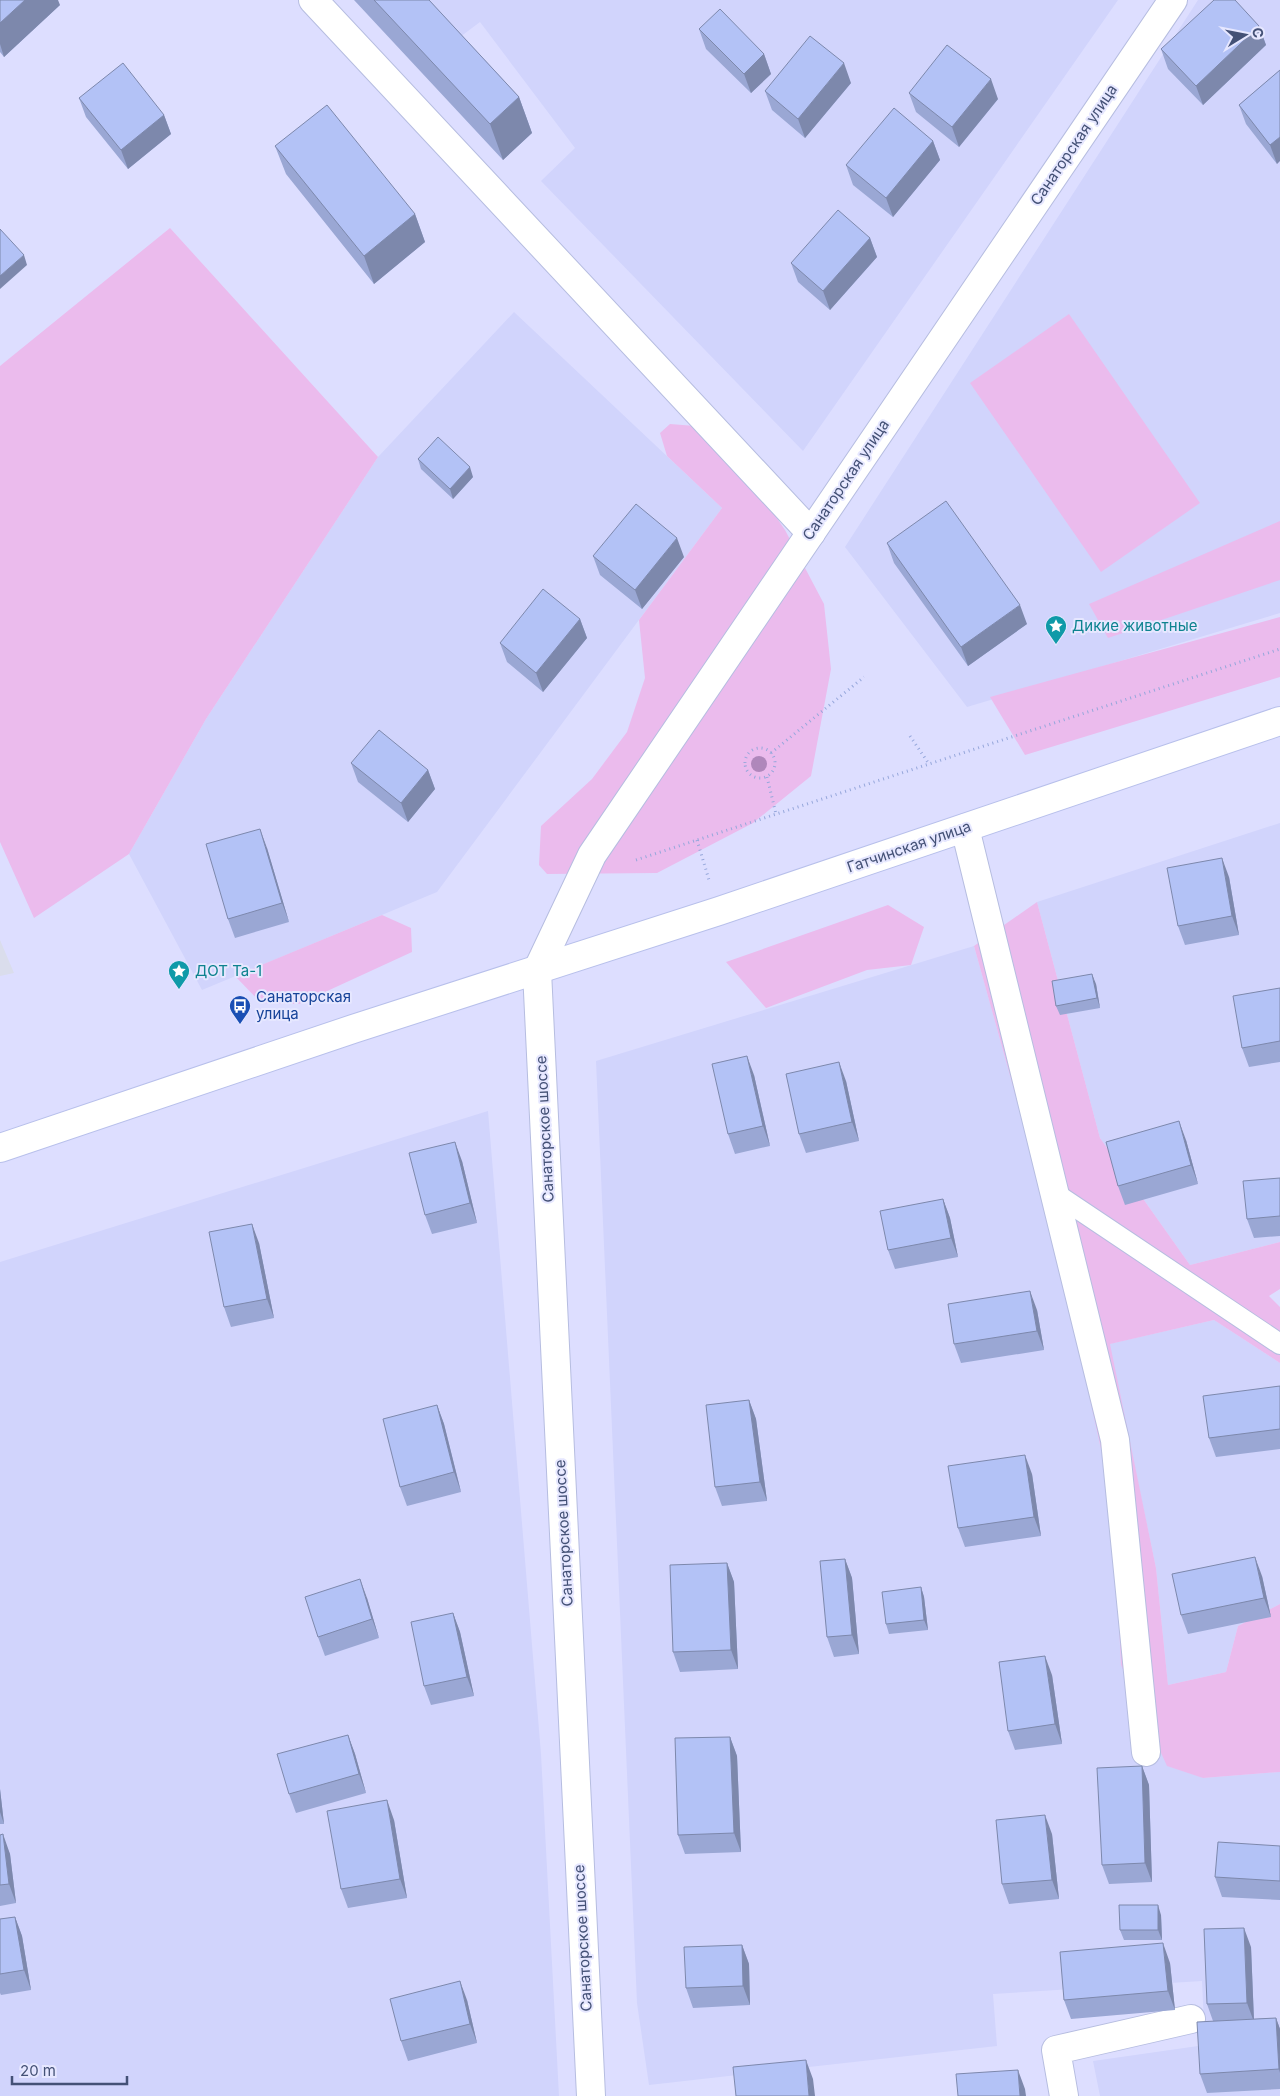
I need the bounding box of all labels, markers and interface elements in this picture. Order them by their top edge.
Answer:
north arrow [1220,10,1270,60]
text: С [1249,26,1268,39]
street label: Санаторская улица [1026,81,1121,209]
street label: Санаторская улица [798,416,893,544]
place icon: Дикие животные [1044,614,1068,645]
place label: Дикие животные [1072,616,1198,635]
street label: Гатчинская улица [844,816,973,877]
place icon: ДОТ Та-1 [167,959,191,990]
place label: ДОТ Та-1 [195,961,262,980]
place label: Санаторская улица [256,987,351,1023]
bus stop icon: Санаторская улица [228,994,252,1025]
street label: Санаторское шоссе [531,1055,558,1203]
street label: Санаторское шоссе [550,1459,577,1607]
street label: Санаторское шоссе [569,1864,596,2012]
scale bar [12,2054,128,2086]
text: 20 m [20,2061,56,2080]

